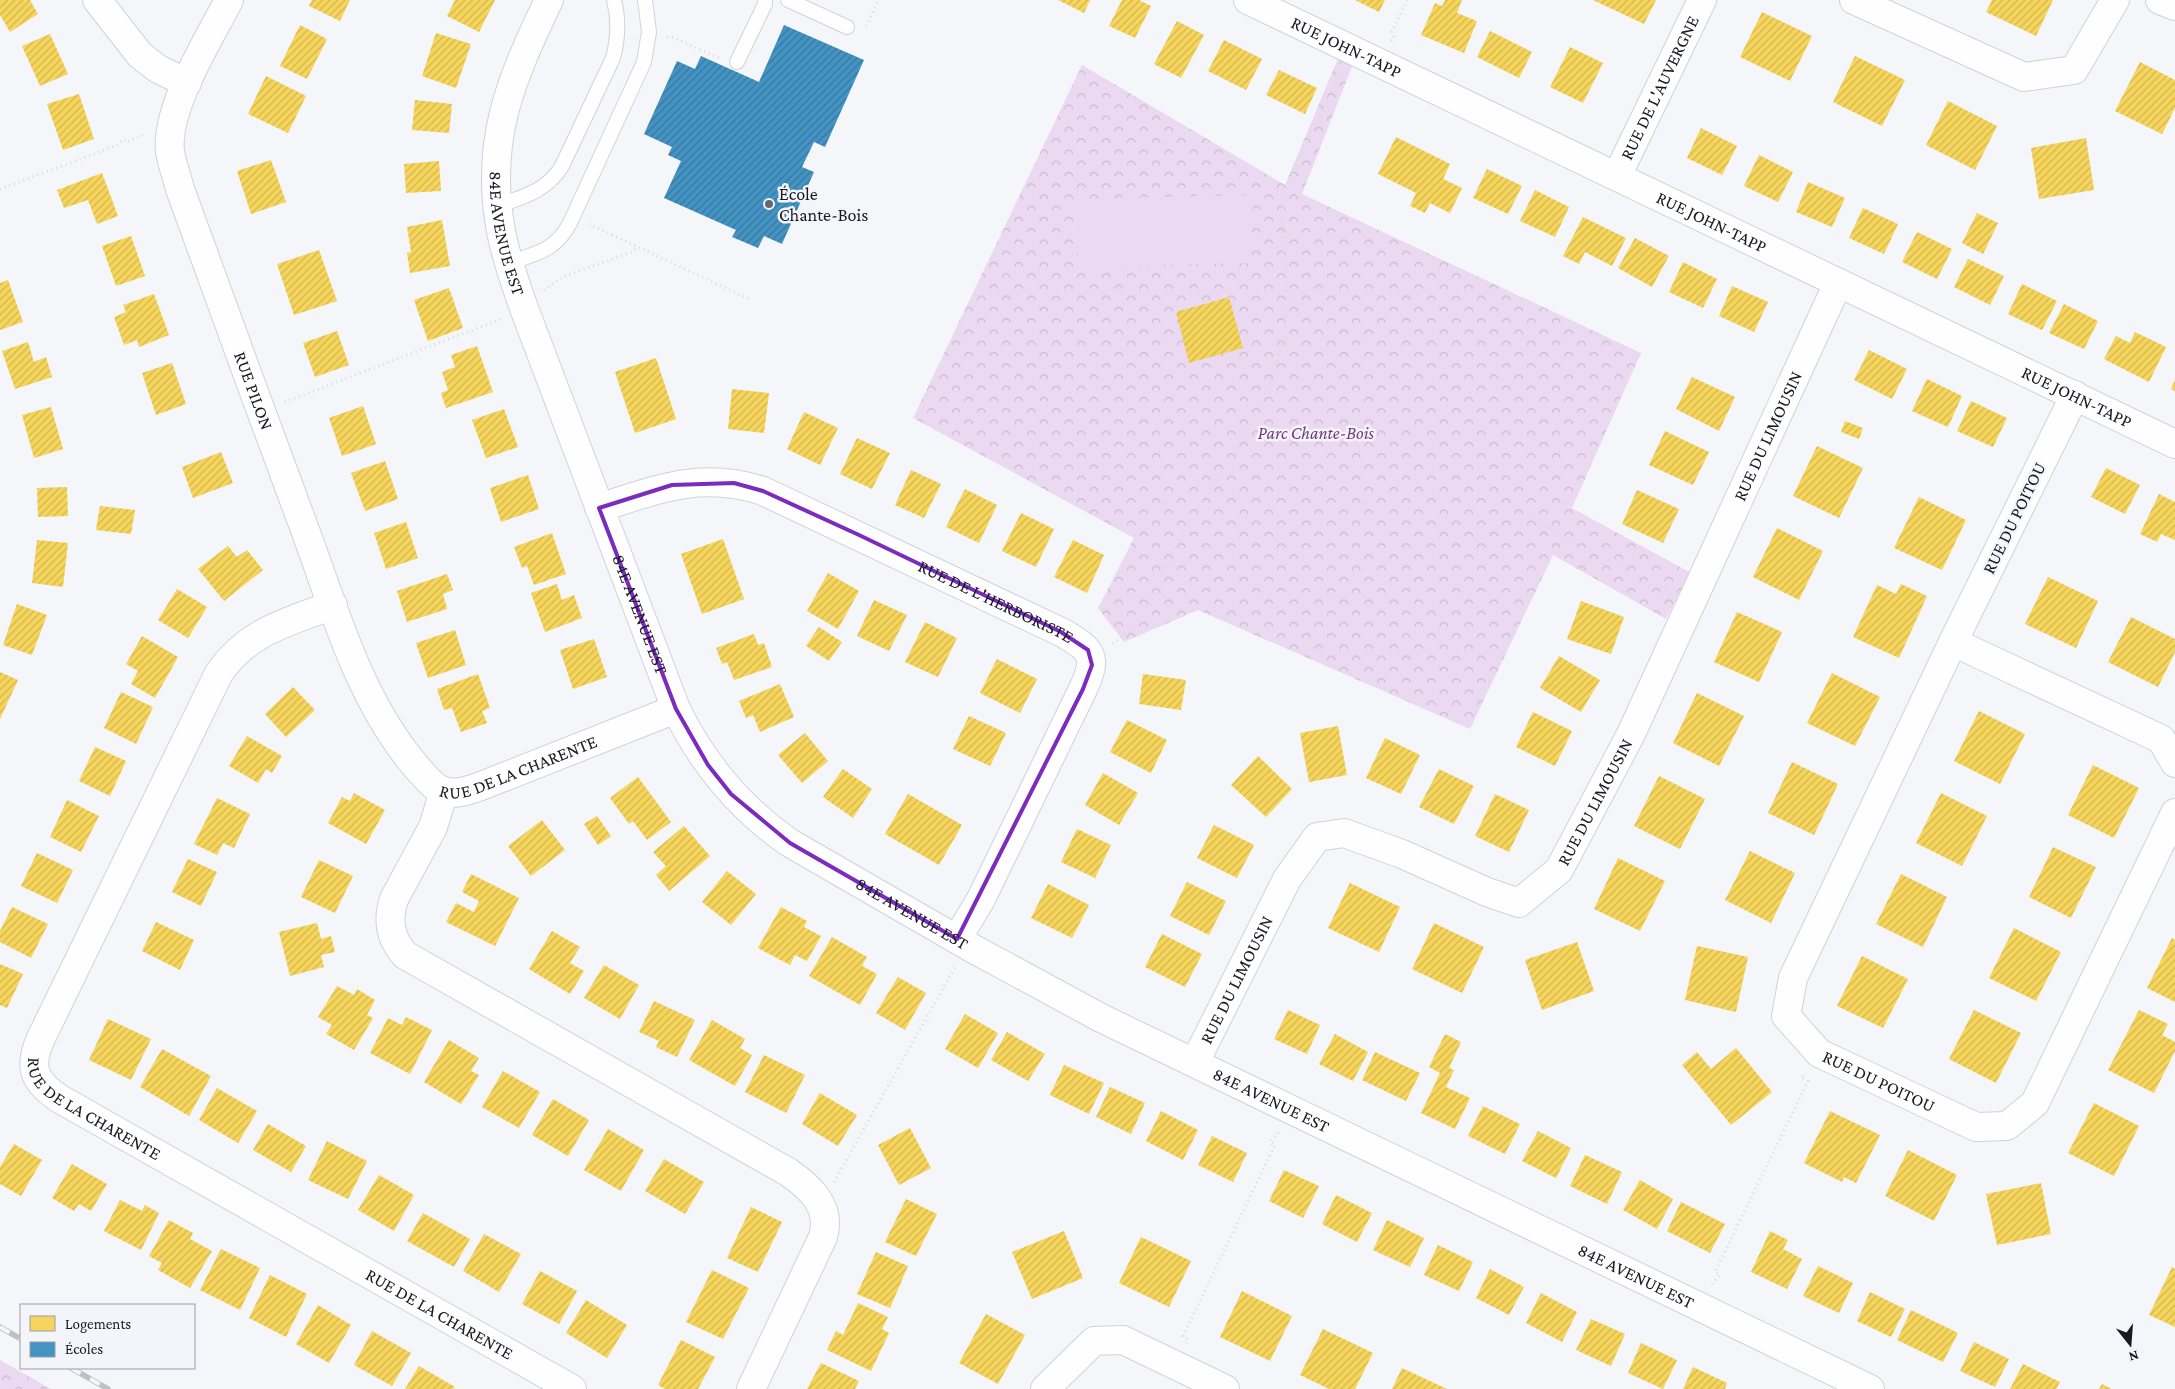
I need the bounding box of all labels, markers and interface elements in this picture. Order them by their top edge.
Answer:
street label: RUE JOHN-TAPP [1288,12,1405,82]
street label: RUE DE L'AUVERGNE [1616,12,1703,163]
street label: 84E AVENUE EST [486,171,529,298]
place label: École Chante-Bois [779,184,868,225]
street label: RUE JOHN-TAPP [1653,187,1770,257]
marker: École Chante-Bois [763,198,775,210]
street label: RUE PILON [230,349,277,433]
street label: RUE JOHN-TAPP [2019,362,2135,432]
street label: RUE DU LIMOUSIN [1729,368,1806,504]
park label: Parc Chante-Bois [1258,423,1375,443]
street label: RUE DU POITOU [1978,459,2050,577]
street label: 84E AVENUE EST [608,552,672,677]
street label: RUE DE L'HERBORISTE [915,556,1078,647]
street label: RUE DE LA CHARENTE [437,731,600,803]
street label: RUE DU LIMOUSIN [1553,735,1637,869]
street label: 84E AVENUE EST [852,873,972,954]
street label: RUE DU LIMOUSIN [1196,912,1277,1047]
street label: RUE DU POITOU [1820,1046,1938,1116]
street label: RUE DE LA CHARENTE [24,1057,164,1164]
street label: 84E AVENUE EST [1210,1064,1333,1137]
street label: 84E AVENUE EST [1575,1240,1698,1313]
street label: RUE DE LA CHARENTE [362,1264,517,1364]
legend [20,1304,195,1369]
text: Logements [65,1316,131,1333]
north arrow [2105,1319,2155,1369]
text: Écoles [65,1341,103,1357]
text: N [2126,1347,2141,1366]

